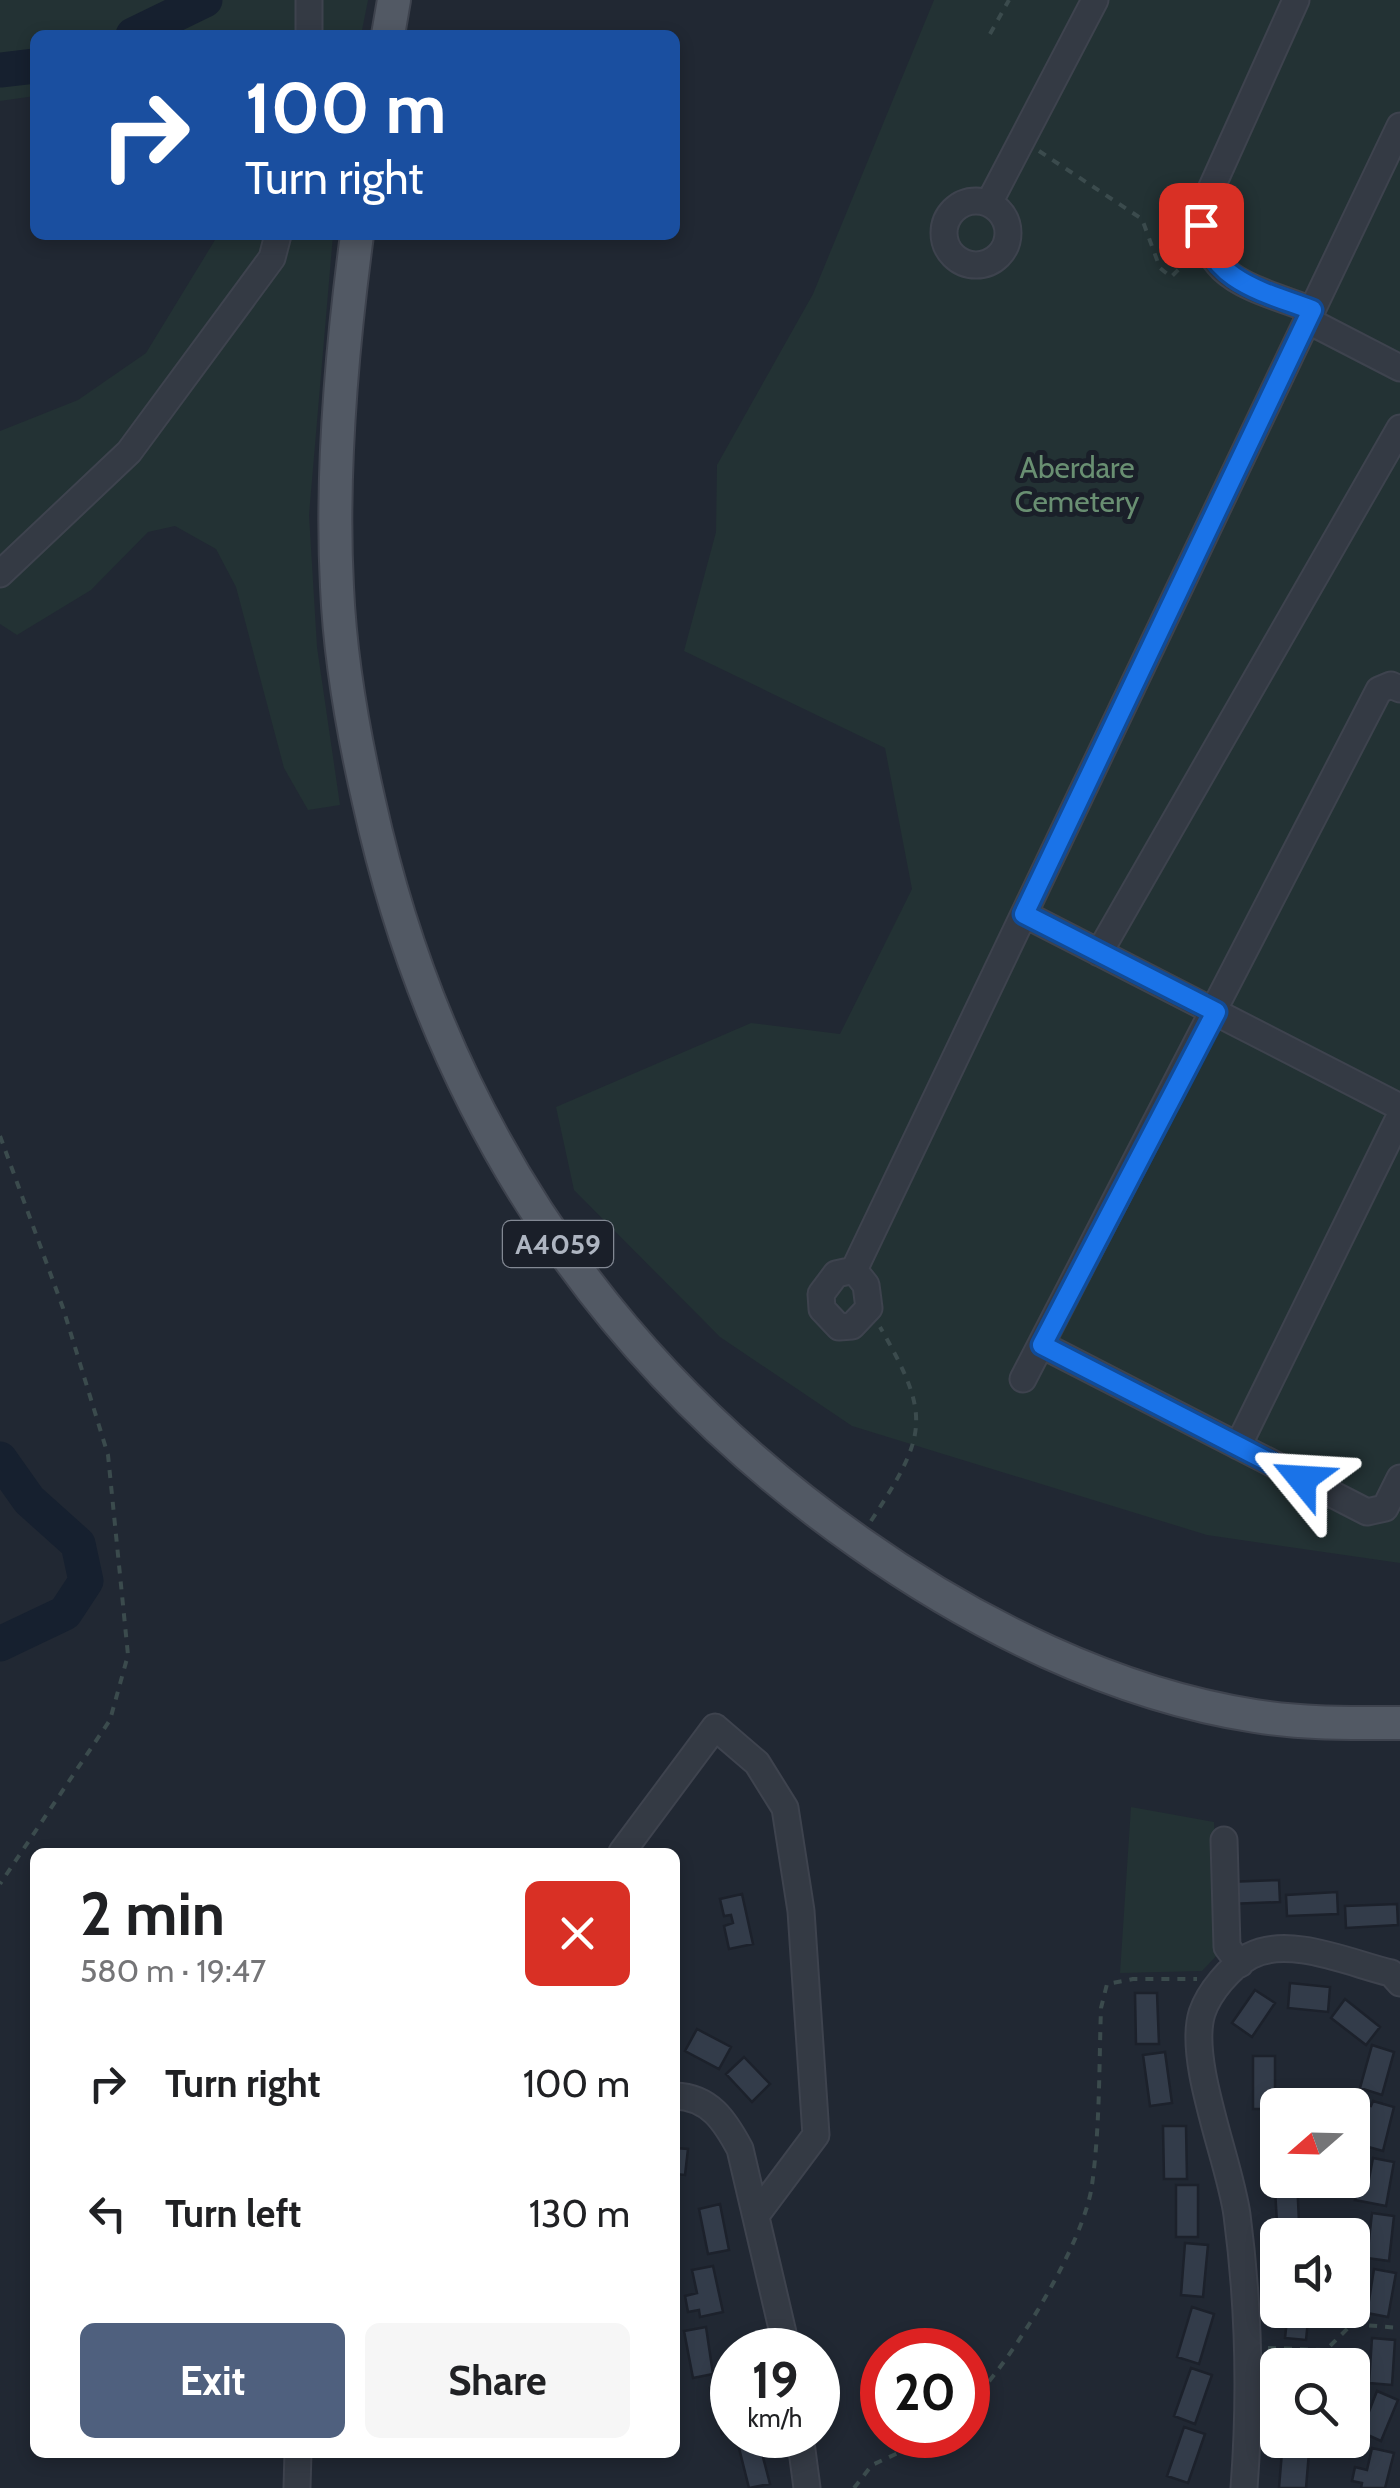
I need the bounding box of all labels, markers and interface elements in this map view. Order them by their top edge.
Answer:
text: 100 m [245,65,446,151]
icon: right [80,70,210,200]
text: Turn right [245,151,424,205]
pin [1159,183,1244,268]
icon: arrive [1174,198,1229,253]
park label: Aberdare Cemetery [1014,449,1140,520]
road number: A4059 [503,1221,613,1267]
position arrow [1250,1427,1354,1531]
text: 2 min [80,1877,225,1950]
button: close [525,1881,630,1986]
text: 580 m · 19:47 [80,1951,266,1990]
icon: right [80,2056,135,2111]
text: Turn right [165,2060,321,2107]
text: 100 m [523,2060,630,2107]
north arrow [1260,2088,1370,2198]
map controls [1260,2088,1370,2458]
icon: left [80,2186,135,2241]
text: Turn left [165,2190,301,2237]
text: 130 m [529,2190,630,2237]
button: sound [1260,2218,1370,2328]
button: Exit [80,2323,345,2438]
button: Share [365,2323,630,2438]
speed limit sign: 20 [860,2328,990,2458]
button: search [1260,2348,1370,2458]
text: 19 [752,2350,798,2411]
text: km/h [748,2403,802,2433]

